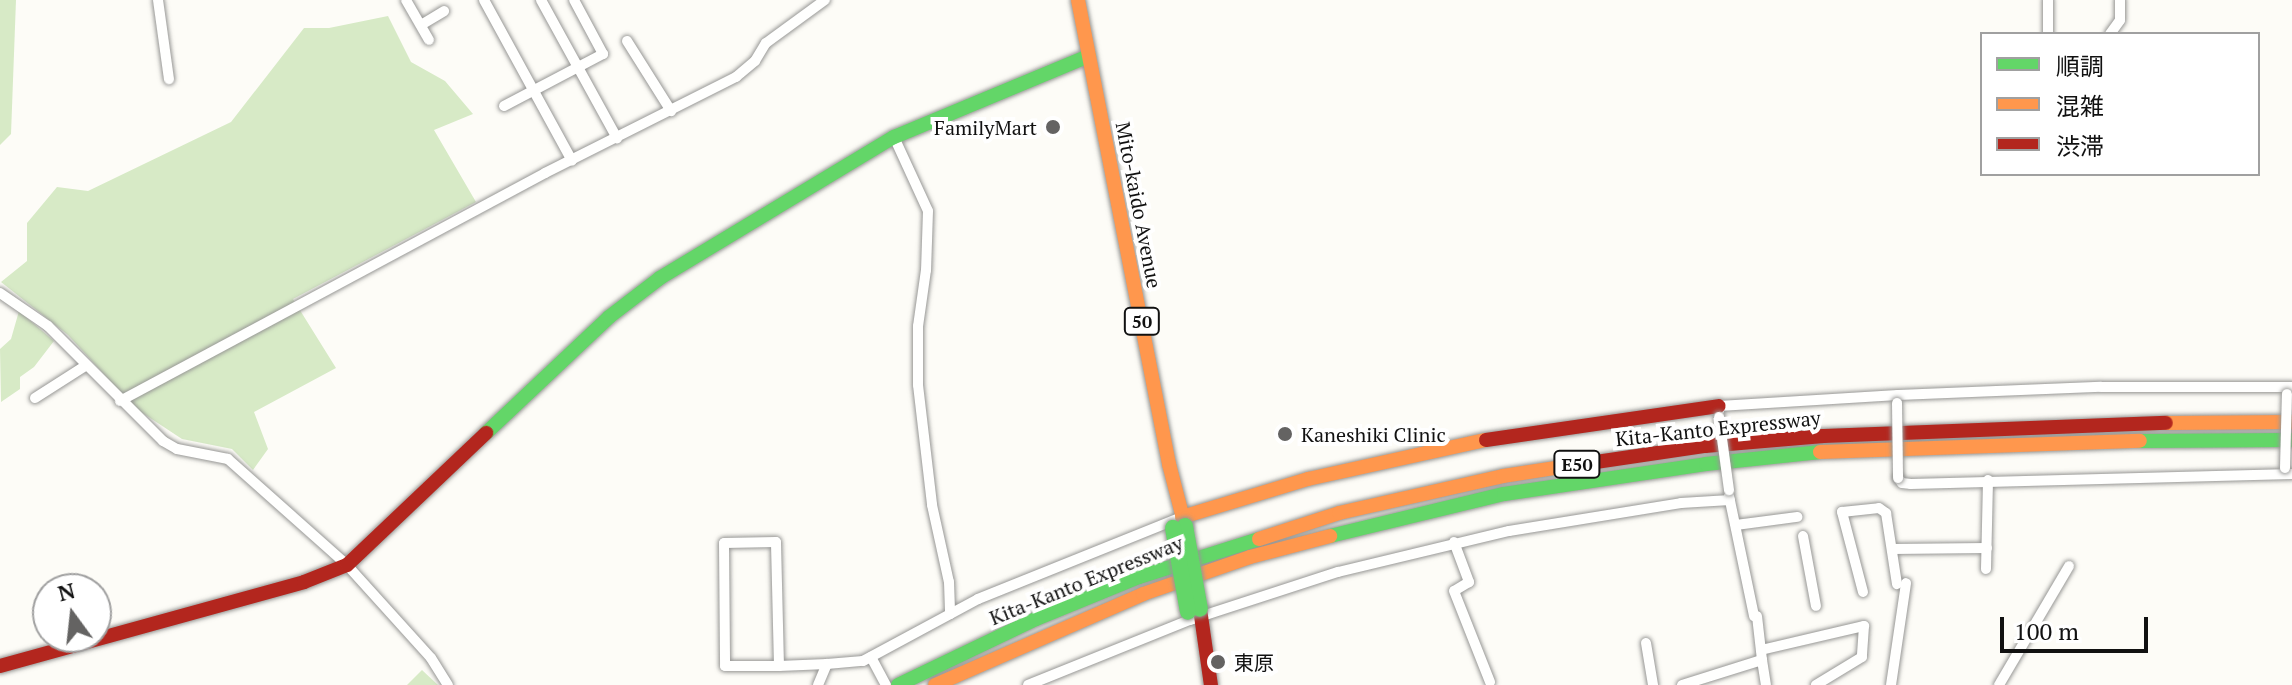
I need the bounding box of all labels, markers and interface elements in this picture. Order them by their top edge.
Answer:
legend [1980,32,2260,176]
text: 順調 [2056,50,2104,82]
text: 混雑 [2056,90,2104,122]
place label: FamilyMart [934,115,1037,139]
marker: FamilyMart [1044,118,1062,136]
street label: Mito-kaido Avenue [1111,120,1167,290]
text: 渋滞 [2056,130,2104,162]
road number: 50 [1122,307,1162,335]
street label: Kita-Kanto Expressway [1614,405,1822,451]
place label: Kaneshiki Clinic [1301,422,1446,446]
marker: Kaneshiki Clinic [1276,425,1294,443]
road number: E50 [1553,450,1601,478]
street label: Kita-Kanto Expressway [986,530,1186,630]
north arrow [32,573,112,653]
text: N [54,575,78,607]
scale bar [2004,601,2152,651]
text: 100 m [2014,615,2079,647]
place label: 東原 [1234,650,1274,674]
marker: 東原 [1209,653,1227,671]

